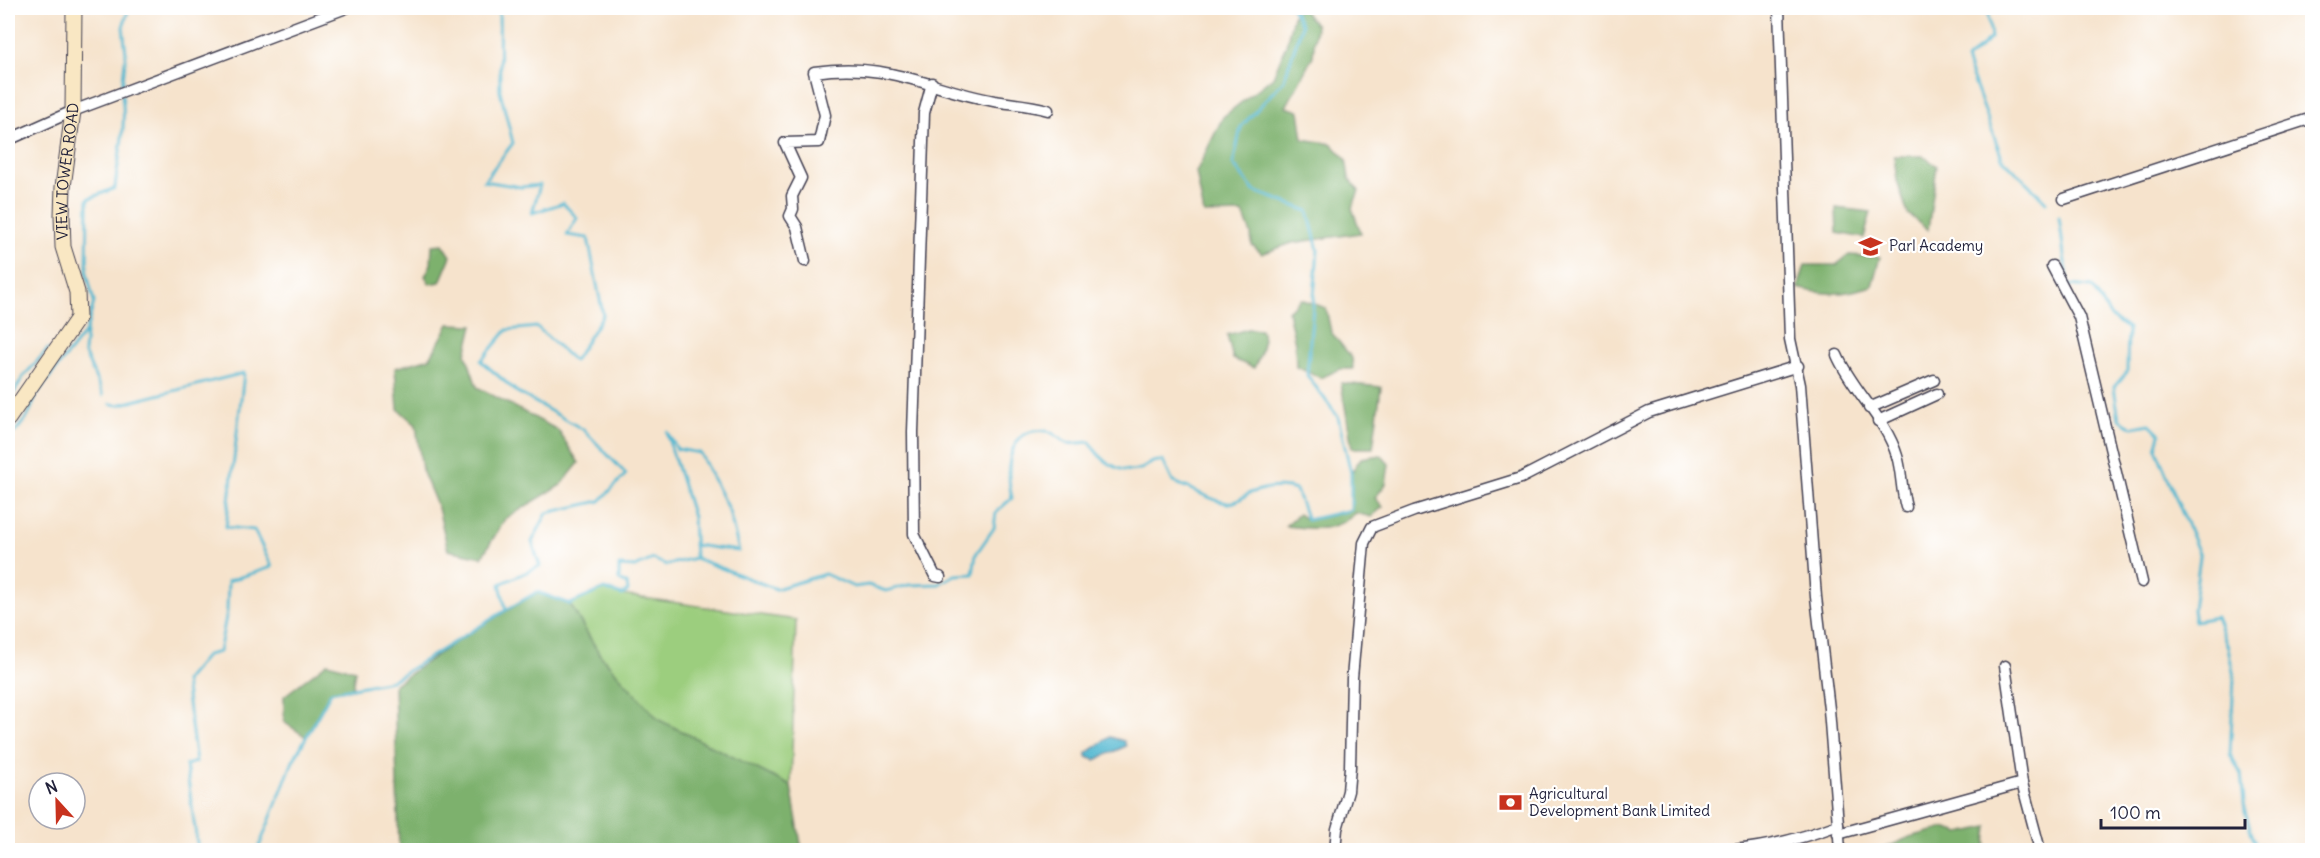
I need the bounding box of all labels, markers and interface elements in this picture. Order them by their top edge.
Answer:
street label: VIEW TOWER ROAD [52,103,82,240]
school or university icon: Parl Academy [1858,233,1884,259]
place label: Parl Academy [1889,236,1983,255]
north arrow [27,771,87,831]
text: N [43,776,60,798]
place label: Agricultural Development Bank Limited [1529,784,1710,820]
bank icon: Agricultural Development Bank Limited [1498,790,1524,816]
scale bar [2101,792,2245,830]
text: 100 m [2110,801,2161,824]

